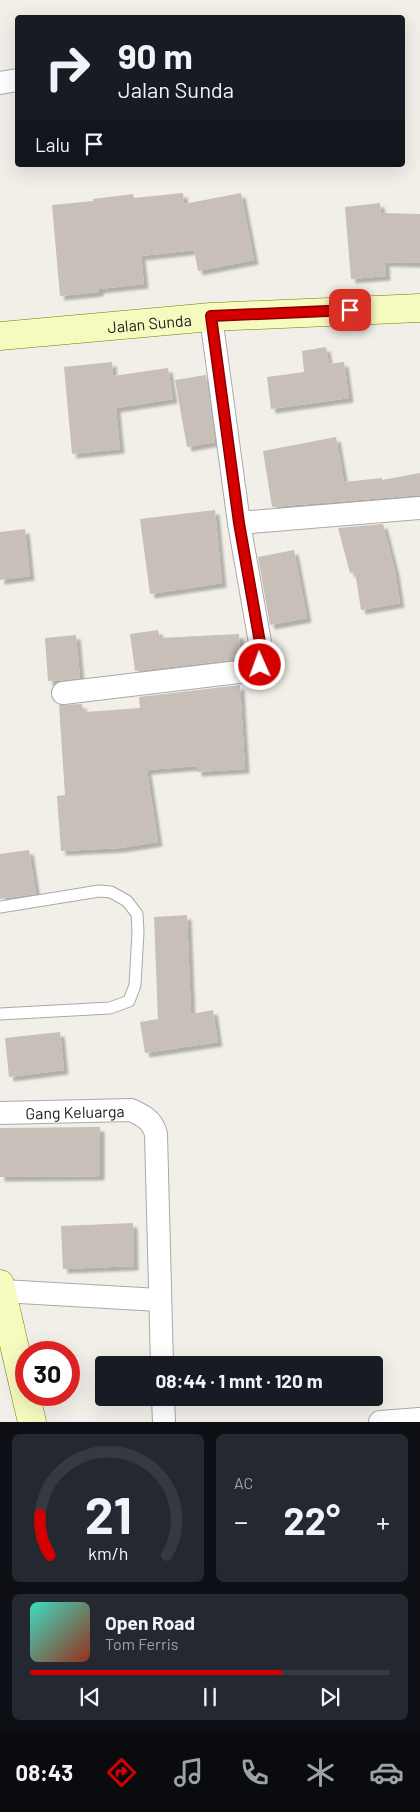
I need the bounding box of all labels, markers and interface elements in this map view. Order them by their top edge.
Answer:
text: 90 m [118,34,193,76]
icon: right [35,35,100,100]
text: Jalan Sunda [118,76,234,102]
icon: arrive [80,130,108,158]
text: Lalu [35,133,70,156]
pin [329,289,371,331]
icon: arrive [336,296,364,324]
street label: Jalan Sunda [106,309,192,336]
position arrow [233,638,285,690]
street label: Gang Keluarga [25,1101,125,1122]
speed limit sign: 30 [15,1341,80,1406]
text: 08:44 · 1 mnt · 120 m [155,1369,323,1392]
text: AC [234,1473,253,1492]
text: 21 [84,1482,132,1544]
text: 22° [284,1497,340,1543]
text: − [234,1504,248,1538]
text: + [376,1504,390,1538]
text: km/h [88,1542,128,1564]
text: Open Road [105,1611,195,1634]
text: Tom Ferris [105,1634,179,1653]
icon: previous [76,1683,104,1711]
icon: pause [196,1683,224,1711]
icon: next [316,1683,344,1711]
icon: directions [104,1755,139,1790]
icon: music [171,1755,206,1790]
icon: phone [237,1755,272,1790]
icon: climate [303,1755,338,1790]
icon: car [369,1755,404,1790]
text: 08:43 [16,1759,73,1785]

